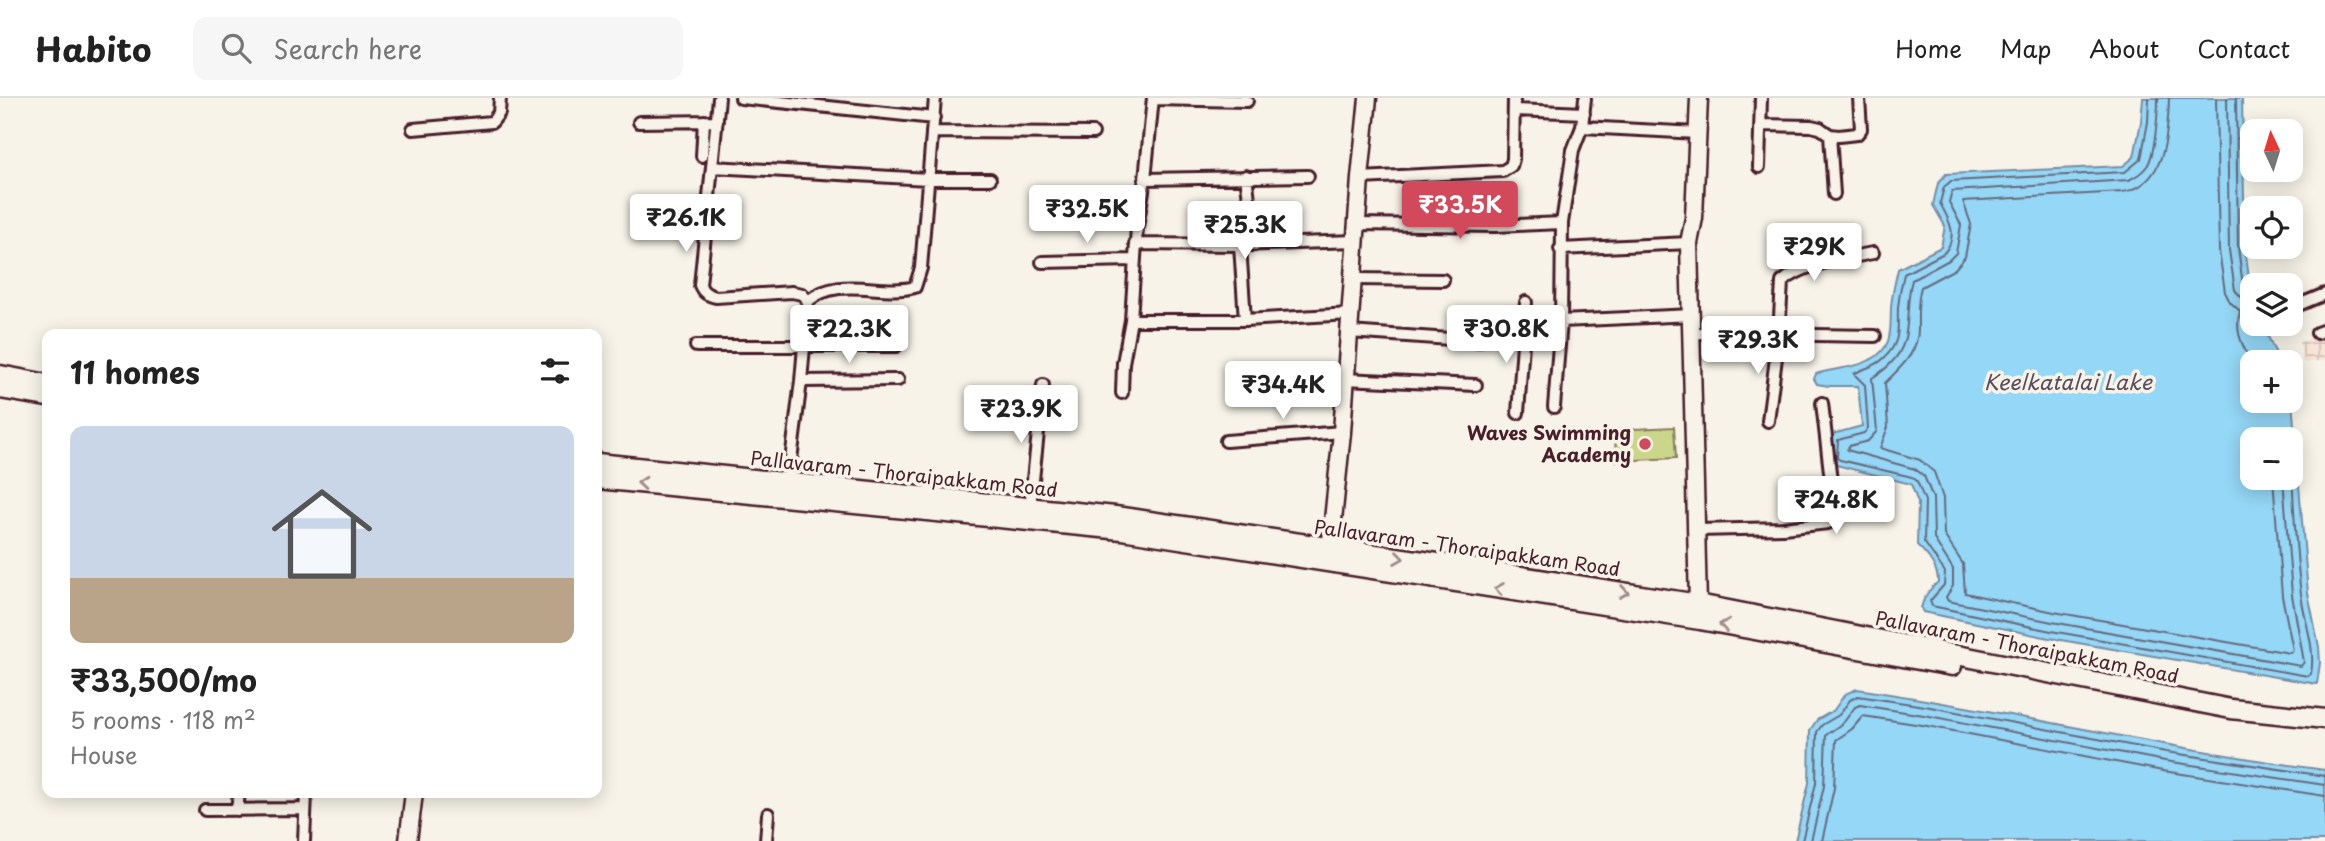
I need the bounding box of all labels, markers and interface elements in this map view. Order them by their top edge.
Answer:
search box [193,17,683,80]
text: Habito [35,23,151,73]
icon: search [217,29,255,67]
text: Search here [273,29,422,68]
text: Home [1895,30,1962,66]
text: Map [2000,30,2051,66]
text: About [2089,30,2159,66]
text: Contact [2197,30,2290,66]
north arrow [2240,119,2303,182]
map controls [2240,119,2303,490]
pin: ₹33.5K [1403,181,1517,241]
pin: ₹32.5K [1030,186,1144,245]
text: ₹33.5K [1418,186,1502,221]
text: ₹32.5K [1045,190,1129,225]
pin: ₹26.1K [629,194,743,254]
button: locate [2240,196,2303,259]
text: ₹26.1K [646,199,726,234]
pin: ₹25.3K [1188,202,1302,261]
text: ₹25.3K [1203,206,1287,241]
pin: ₹29K [1773,223,1855,283]
text: ₹29K [1783,228,1845,263]
button: layers [2240,273,2303,336]
pin: ₹22.3K [792,306,906,365]
pin: ₹30.8K [1449,306,1563,365]
text: ₹22.3K [806,310,892,345]
text: ₹30.8K [1463,310,1549,345]
pin: ₹29.3K [1701,316,1815,376]
text: ₹29.3K [1718,321,1798,356]
text: 11 homes [70,349,200,394]
button: + [2240,350,2303,413]
icon: filters [536,352,574,390]
pin: ₹34.4K [1226,362,1340,421]
water label: Keelkatalai Lake [1984,365,2154,397]
text: ₹34.4K [1241,366,1325,401]
pin: ₹23.9K [964,386,1078,445]
text: ₹23.9K [980,390,1062,425]
place label: Waves Swimming Academy [1467,418,1631,468]
button: − [2240,427,2303,490]
marker: Waves Swimming Academy [1637,436,1653,452]
street label: Pallavaram - Thoraipakkam Road [749,443,1059,503]
icon: home [259,471,385,597]
one-way arrow [636,476,647,491]
pin: ₹24.8K [1779,476,1893,536]
text: ₹24.8K [1794,481,1878,516]
street label: Pallavaram - Thoraipakkam Road [1312,512,1622,582]
one-way arrow [1393,551,1405,566]
one-way arrow [1493,582,1505,597]
one-way arrow [1618,584,1630,599]
street label: Pallavaram - Thoraipakkam Road [1873,603,2181,689]
one-way arrow [1718,618,1730,633]
text: ₹33,500/mo [70,657,257,702]
text: 5 rooms · 118 m² [70,702,256,737]
text: House [70,737,137,772]

